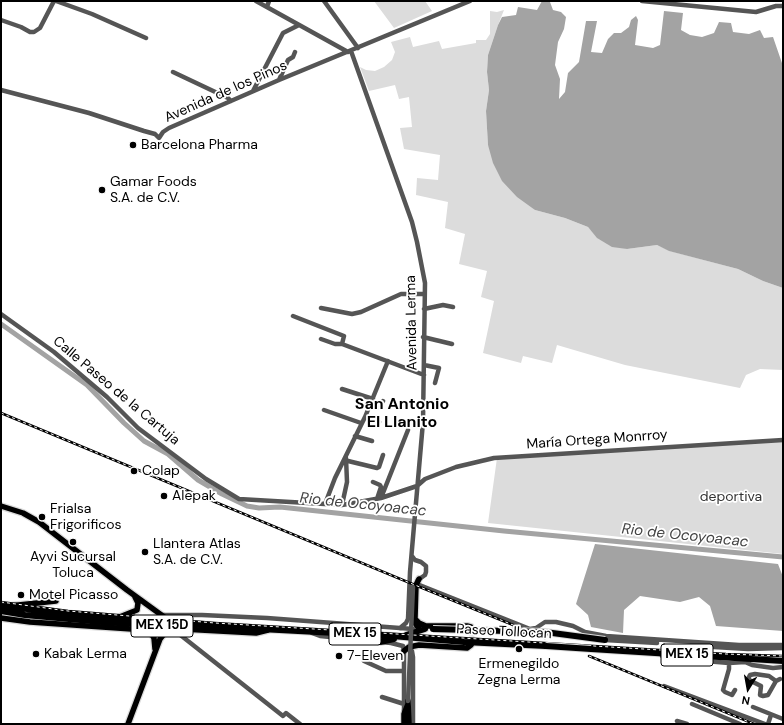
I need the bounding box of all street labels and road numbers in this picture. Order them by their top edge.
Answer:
street label: Avenida de los Pinos [162,57,290,127]
street label: Avenida Lerma [403,275,421,371]
street label: Calle Paseo de la Cartuja [49,333,183,449]
street label: María Ortega Monrroy [526,427,668,453]
road number: MEX 15D [131,615,193,637]
street label: Paseo Tollocan [456,621,552,643]
road number: MEX 15 [329,623,381,645]
road number: MEX 15 [661,644,713,666]

